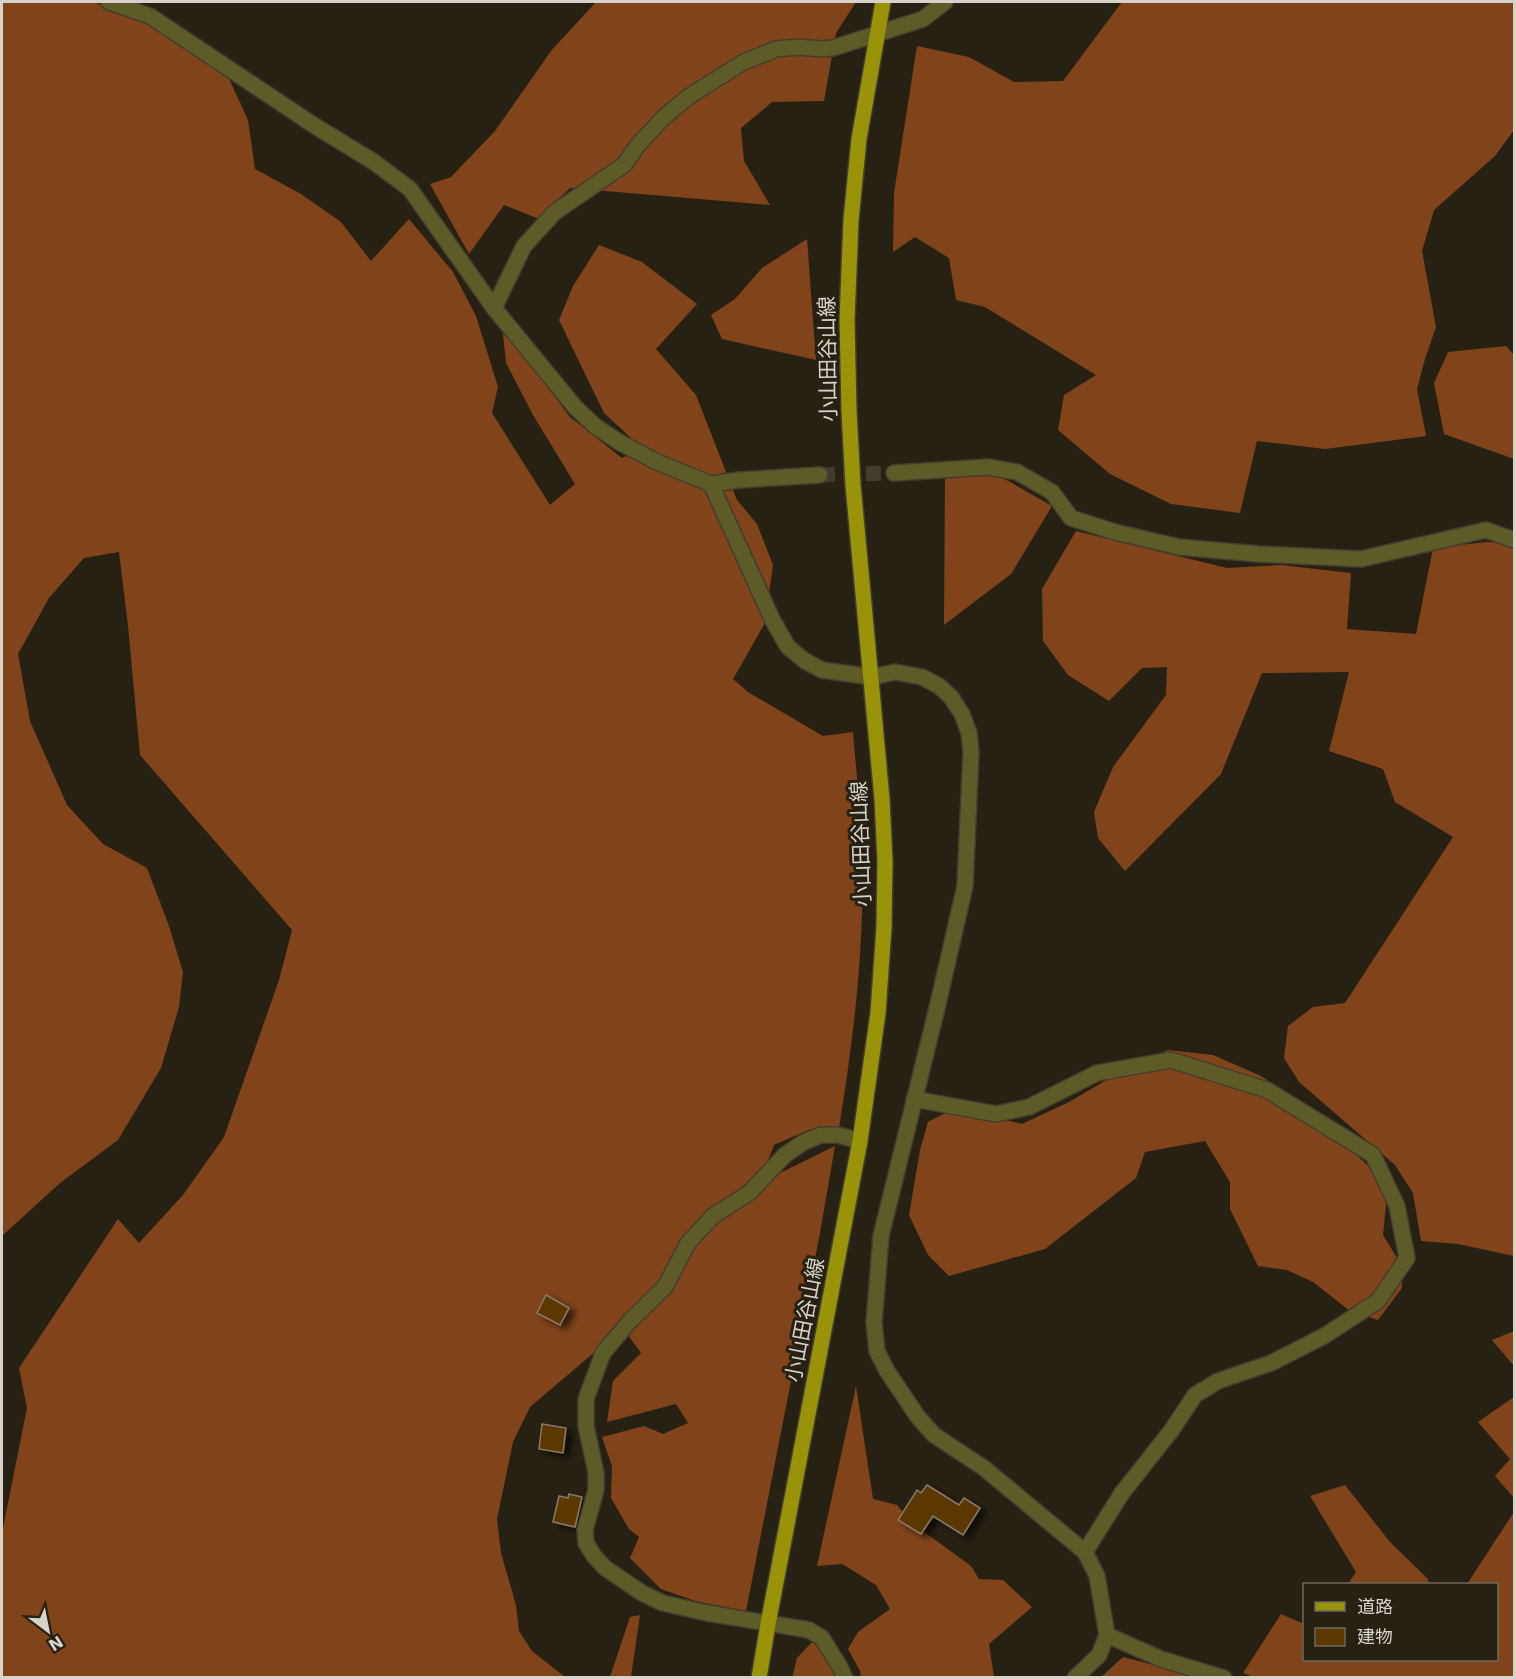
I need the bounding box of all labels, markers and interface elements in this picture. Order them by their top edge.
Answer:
street label: 小山田谷山線 [815,296,841,422]
street label: 小山田谷山線 [847,781,875,907]
street label: 小山田谷山線 [781,1256,829,1384]
legend [1303,1583,1498,1661]
text: 道路 [1357,1596,1393,1617]
north arrow [18,1601,78,1661]
text: 建物 [1357,1626,1393,1647]
text: N [45,1632,66,1655]

